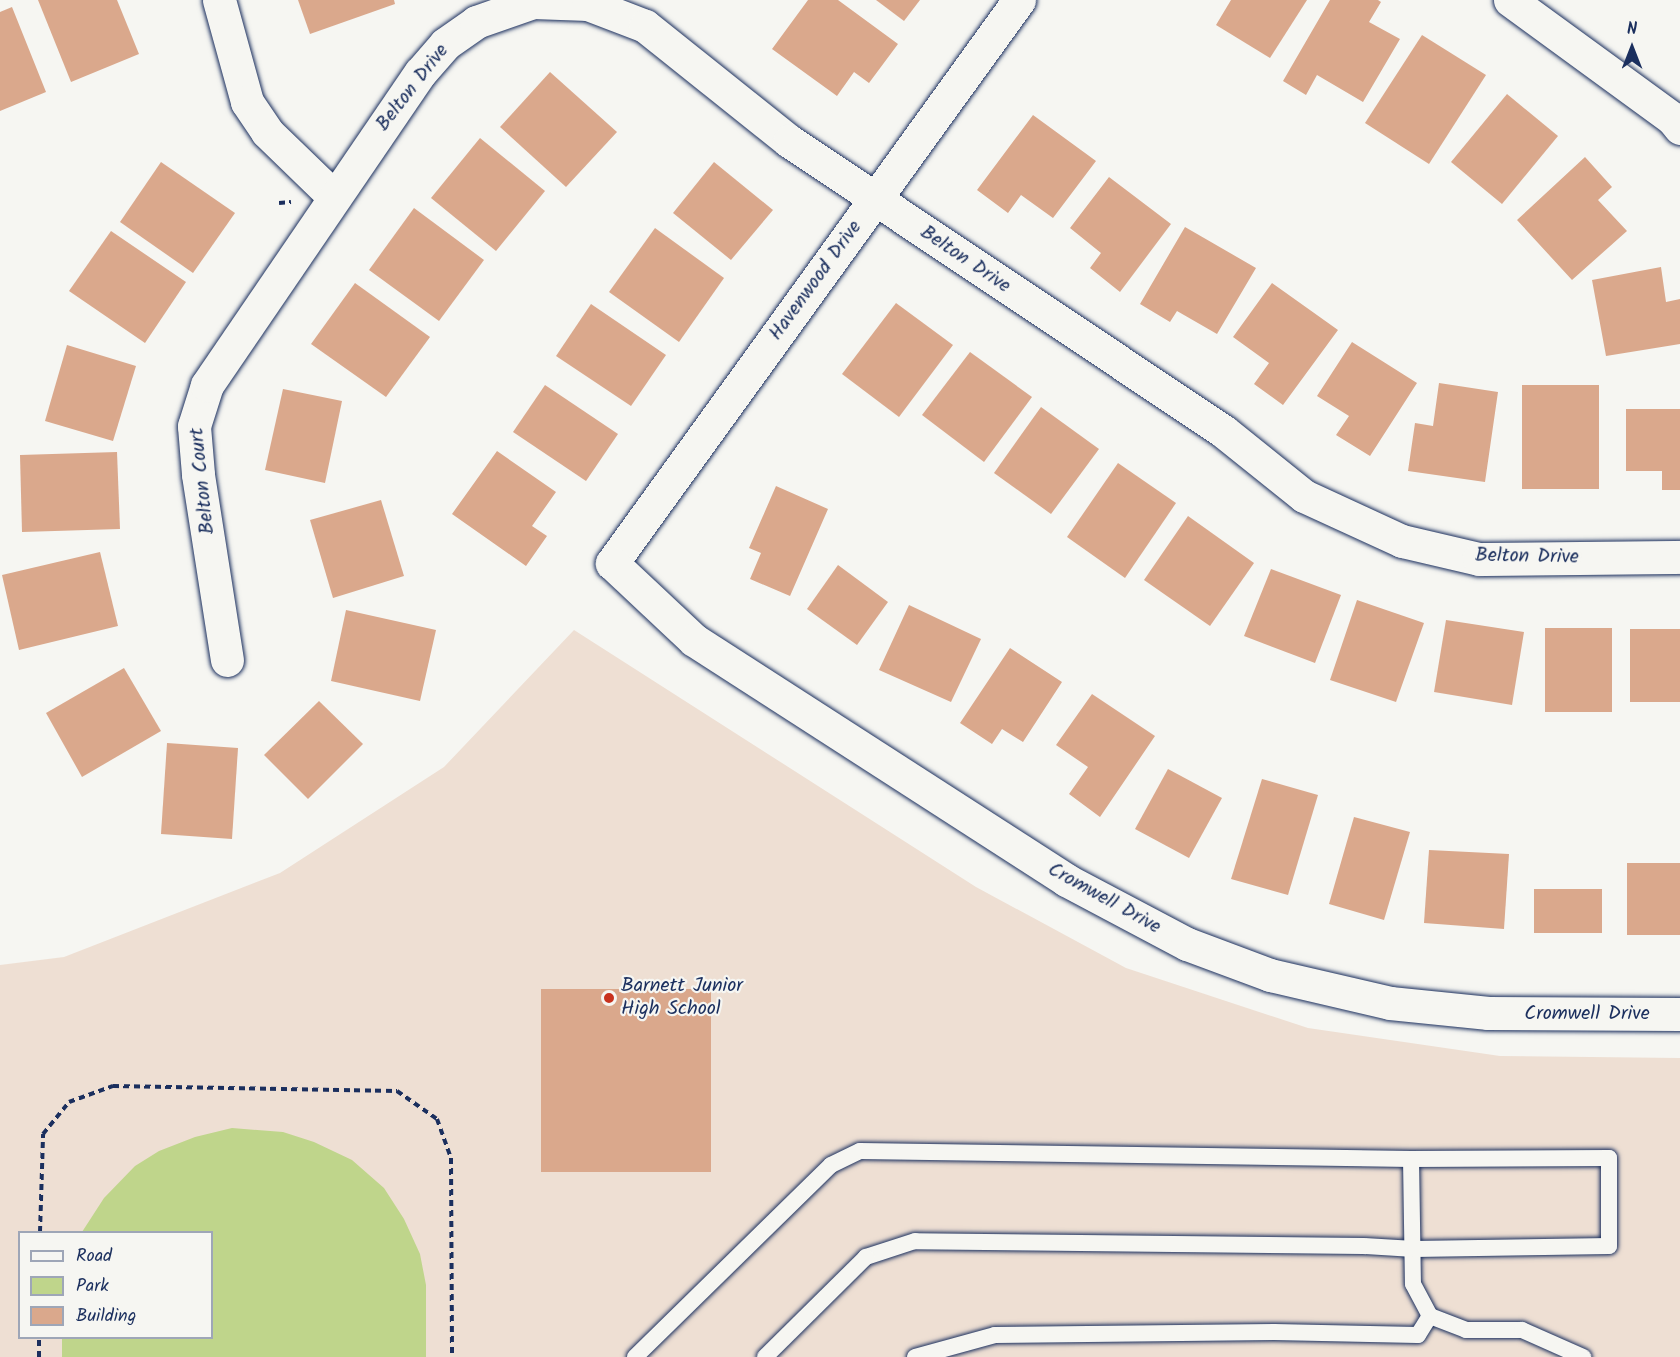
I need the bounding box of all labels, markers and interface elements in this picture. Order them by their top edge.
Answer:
text: N [1627,17,1637,42]
north arrow [1602,18,1662,78]
street label: Belton Drive [372,40,454,136]
street label: Havenwood Drive [765,216,867,346]
street label: Belton Drive [915,221,1015,299]
street label: Belton Court [185,426,221,536]
street label: Belton Drive [1475,544,1579,570]
street label: Cromwell Drive [1043,858,1165,940]
place label: Barnett Junior High School [621,975,743,1022]
marker: Barnett Junior High School [602,991,616,1005]
street label: Cromwell Drive [1524,1002,1650,1026]
legend [18,1231,213,1339]
text: Road [76,1242,112,1271]
text: Park [76,1272,109,1301]
text: Building [76,1302,136,1331]

